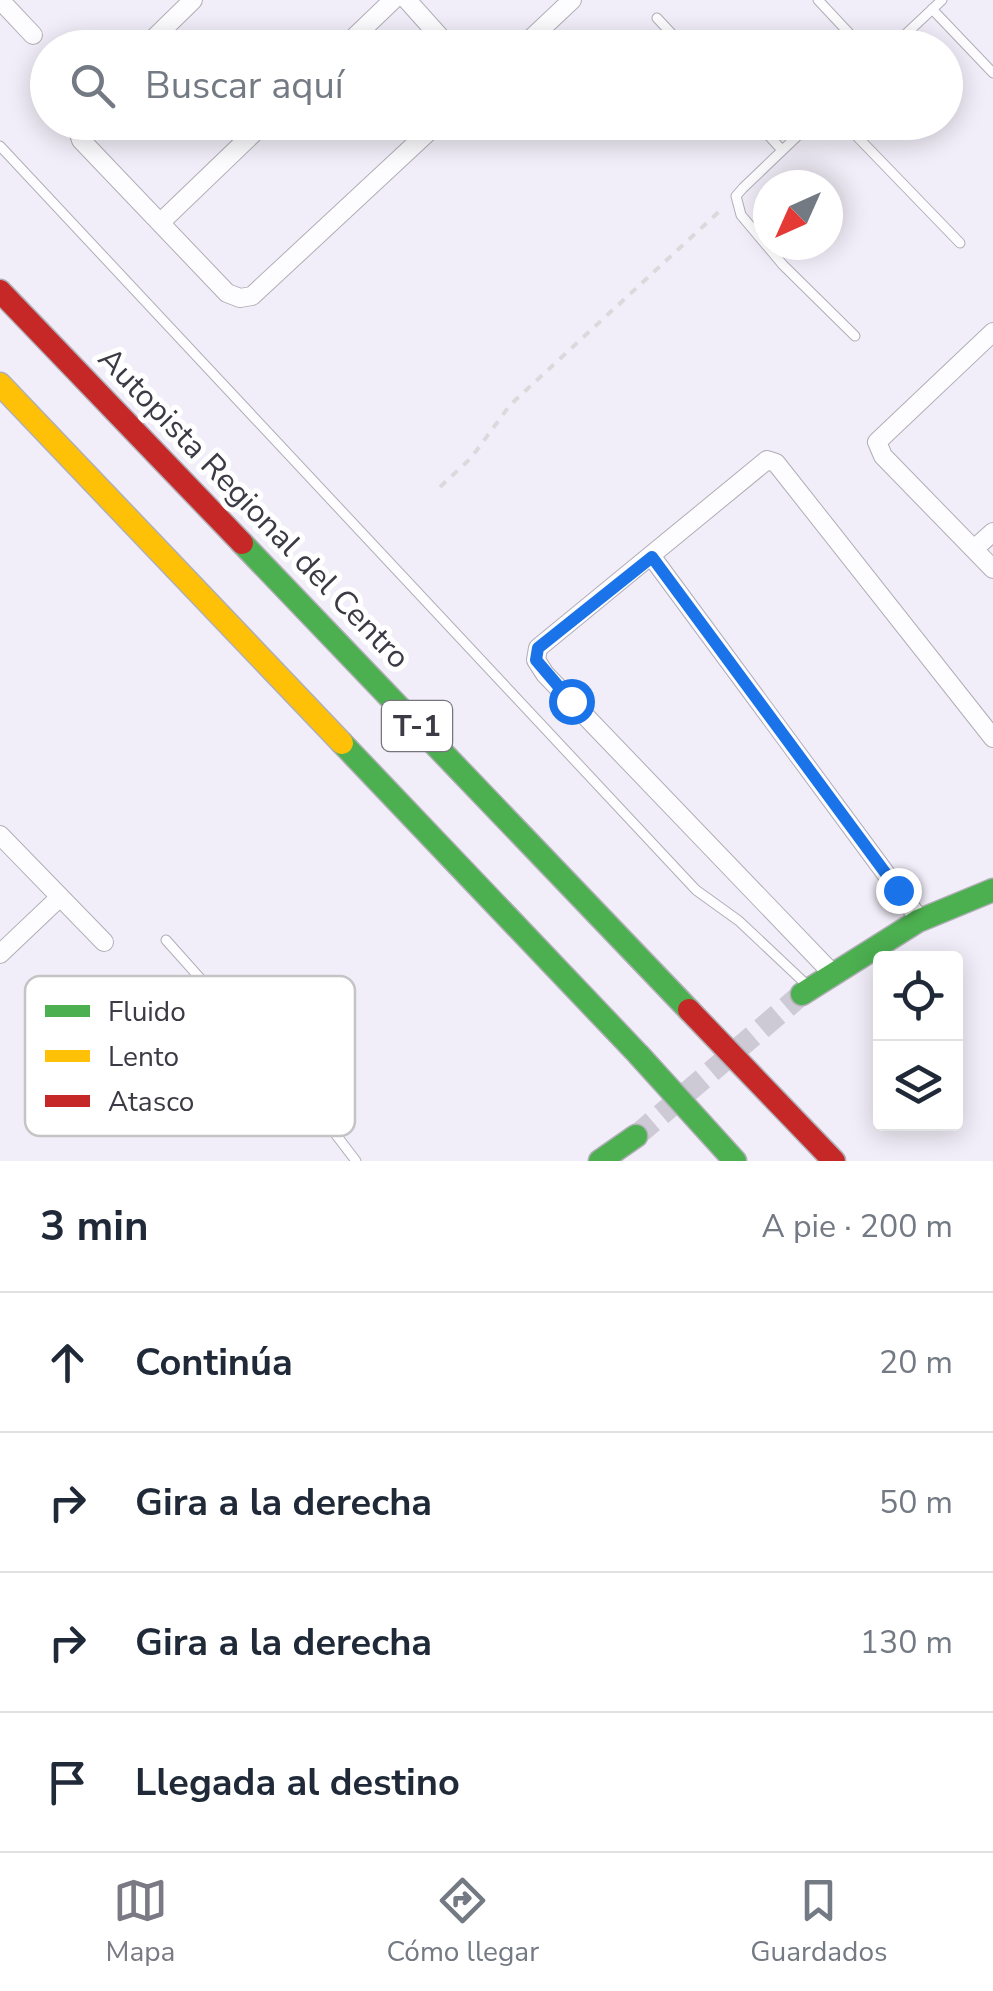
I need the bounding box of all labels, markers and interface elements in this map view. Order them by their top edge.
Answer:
search box [30,30,963,140]
icon: search [65,58,120,113]
text: Buscar aquí [145,60,344,111]
north arrow [753,170,843,260]
street label: Autopista Regional del Centro [89,338,419,678]
route start [549,679,595,725]
road number: T-1 [382,701,452,751]
route end [876,868,922,914]
map controls [873,951,963,1131]
button: locate [873,951,963,1041]
legend [25,976,355,1136]
text: Fluido [108,993,186,1031]
text: Lento [108,1038,179,1076]
button: layers [873,1041,963,1131]
text: Atasco [108,1083,194,1121]
text: 3 min [40,1198,149,1255]
text: A pie · 200 m [761,1205,953,1248]
icon: ahead [40,1335,95,1390]
text: Continúa [135,1337,293,1388]
text: 20 m [879,1341,953,1384]
icon: right [40,1475,95,1530]
text: Gira a la derecha [135,1477,432,1528]
text: 50 m [879,1481,953,1524]
icon: right [40,1615,95,1670]
text: Gira a la derecha [135,1617,432,1668]
text: 130 m [860,1621,953,1664]
icon: arrive [40,1755,95,1810]
text: Llegada al destino [135,1757,460,1808]
tab: Mapa [106,1873,175,1971]
tab: Cómo llegar [386,1873,539,1971]
tab: Guardados [750,1873,887,1971]

